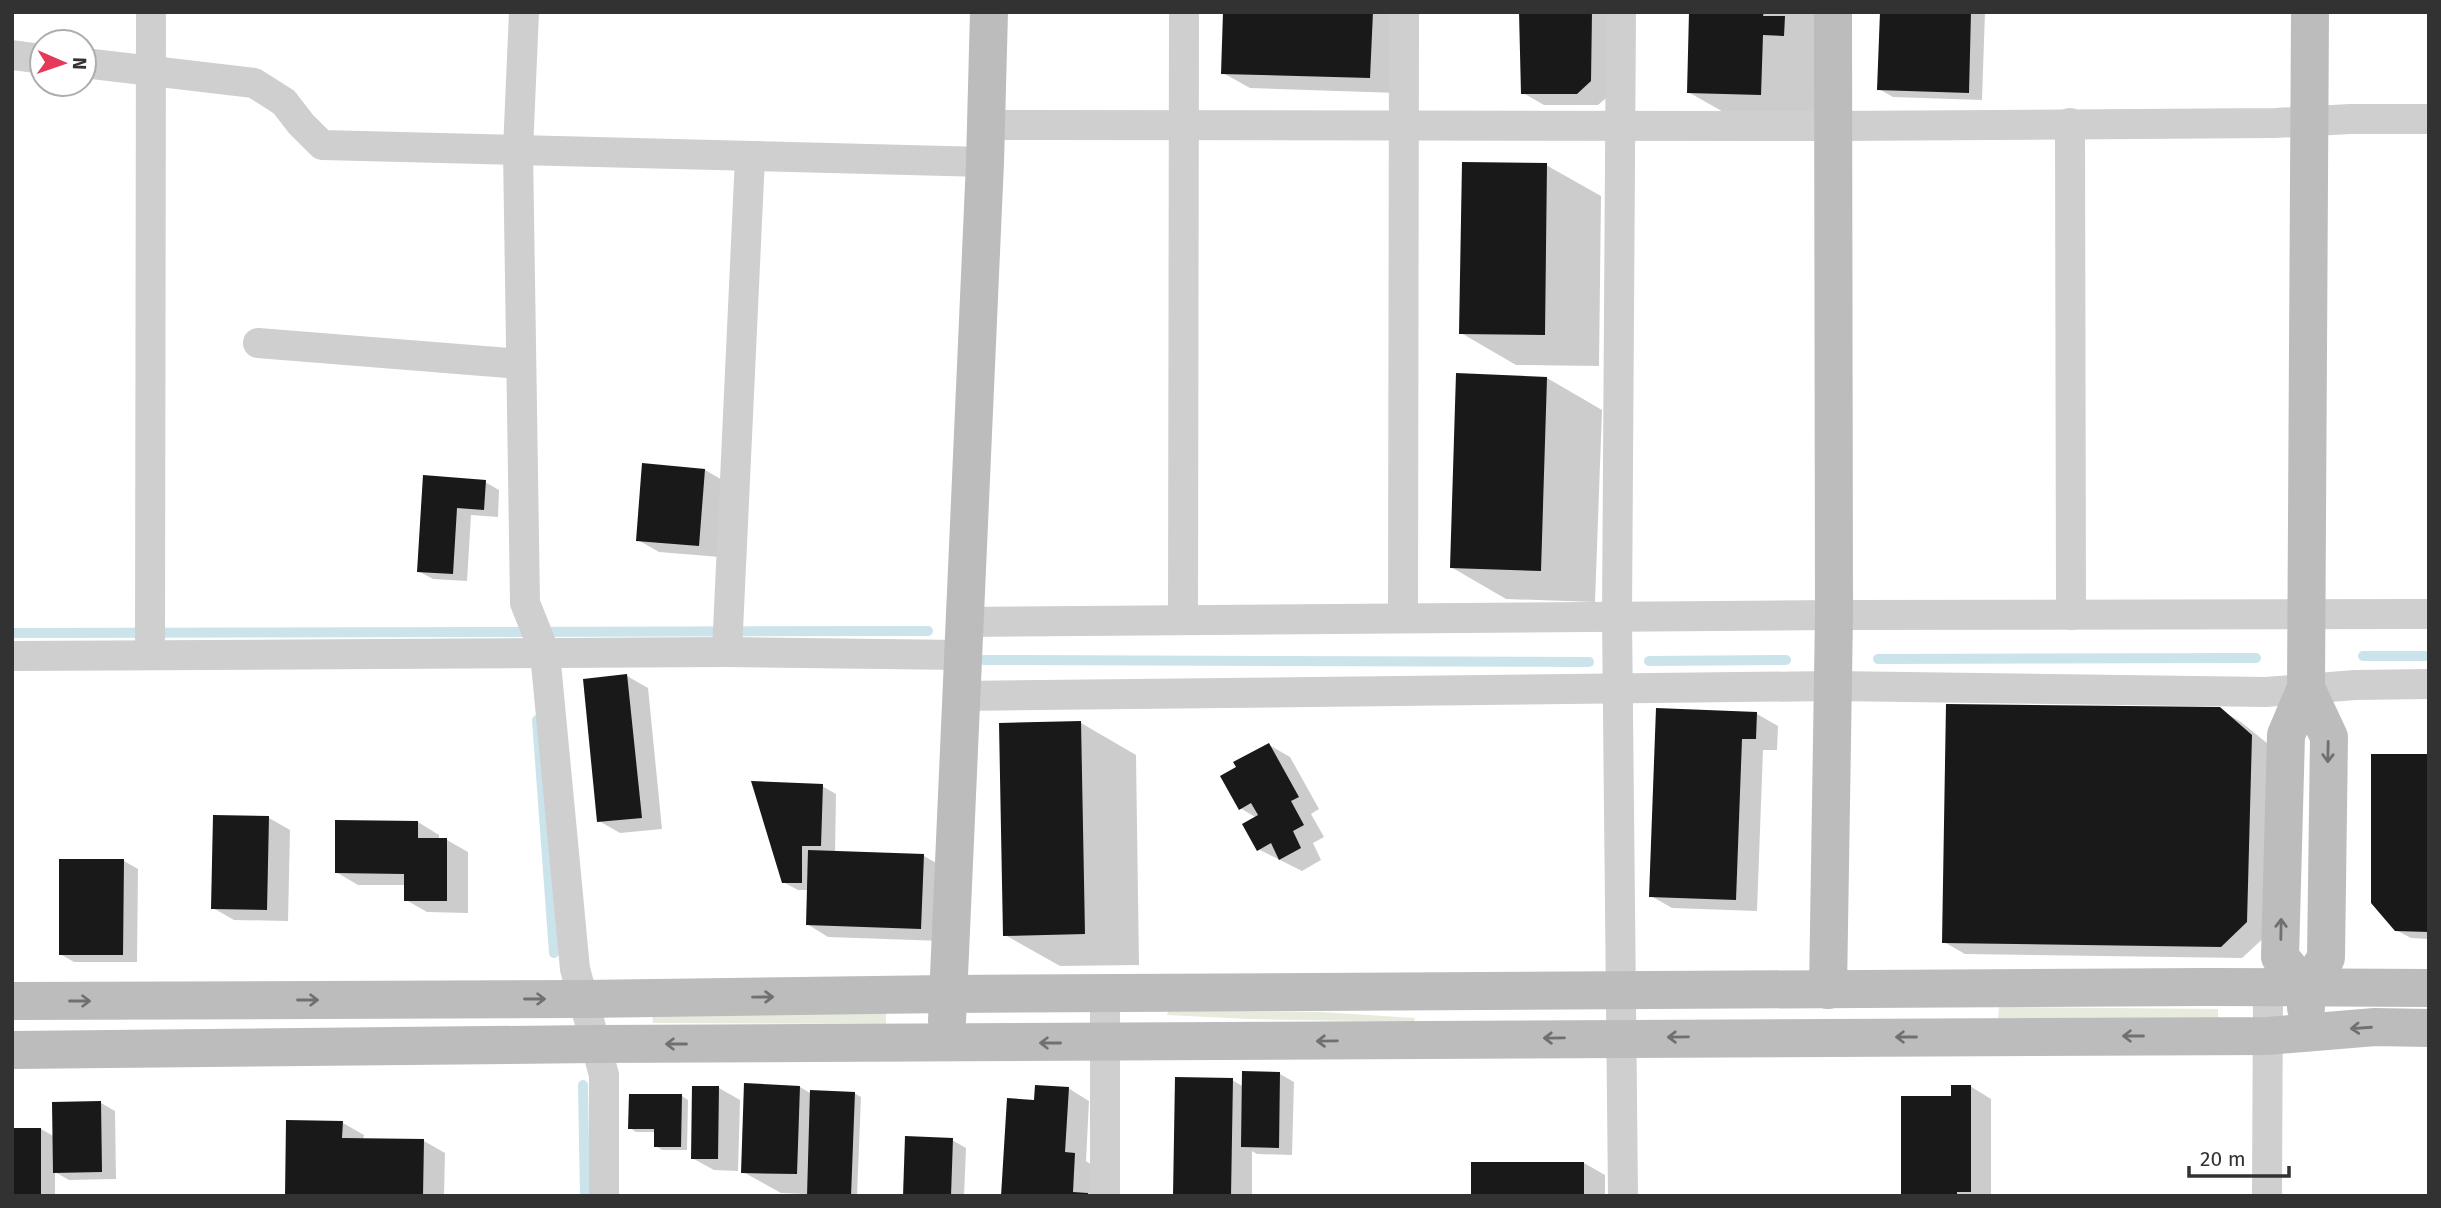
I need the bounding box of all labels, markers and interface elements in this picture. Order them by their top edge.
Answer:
north arrow [28,28,98,98]
text: N [68,57,91,70]
one-way arrow [2322,740,2335,763]
one-way arrow [2274,918,2288,941]
one-way arrow [751,990,774,1004]
one-way arrow [296,993,319,1007]
one-way arrow [524,993,547,1006]
one-way arrow [69,994,92,1008]
one-way arrow [2349,1022,2372,1035]
one-way arrow [2122,1029,2145,1043]
one-way arrow [1667,1030,1690,1044]
one-way arrow [1895,1030,1918,1044]
one-way arrow [1543,1031,1566,1045]
one-way arrow [1315,1034,1338,1047]
one-way arrow [1039,1036,1062,1050]
one-way arrow [664,1037,687,1051]
scale bar [2189,1134,2289,1178]
text: 20 m [2200,1146,2246,1172]

